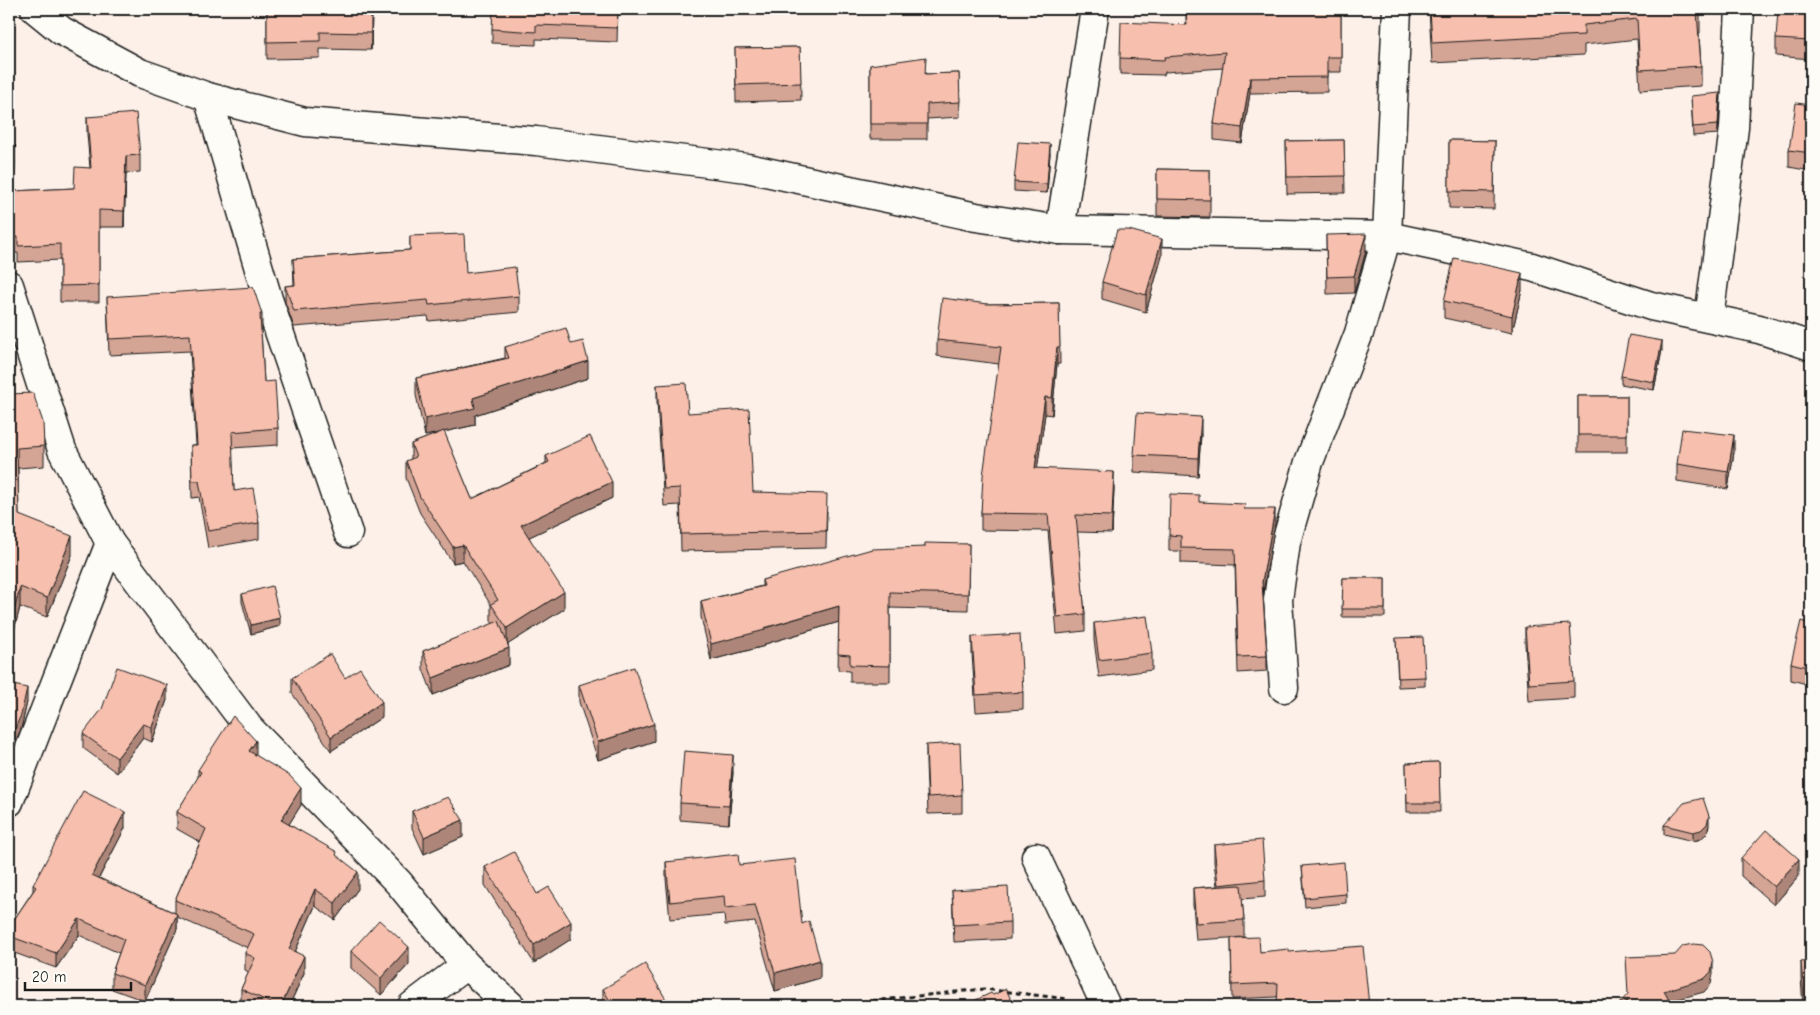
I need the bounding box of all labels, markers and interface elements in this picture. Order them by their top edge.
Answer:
scale bar [25,960,131,992]
text: 20 m [32,968,66,986]

